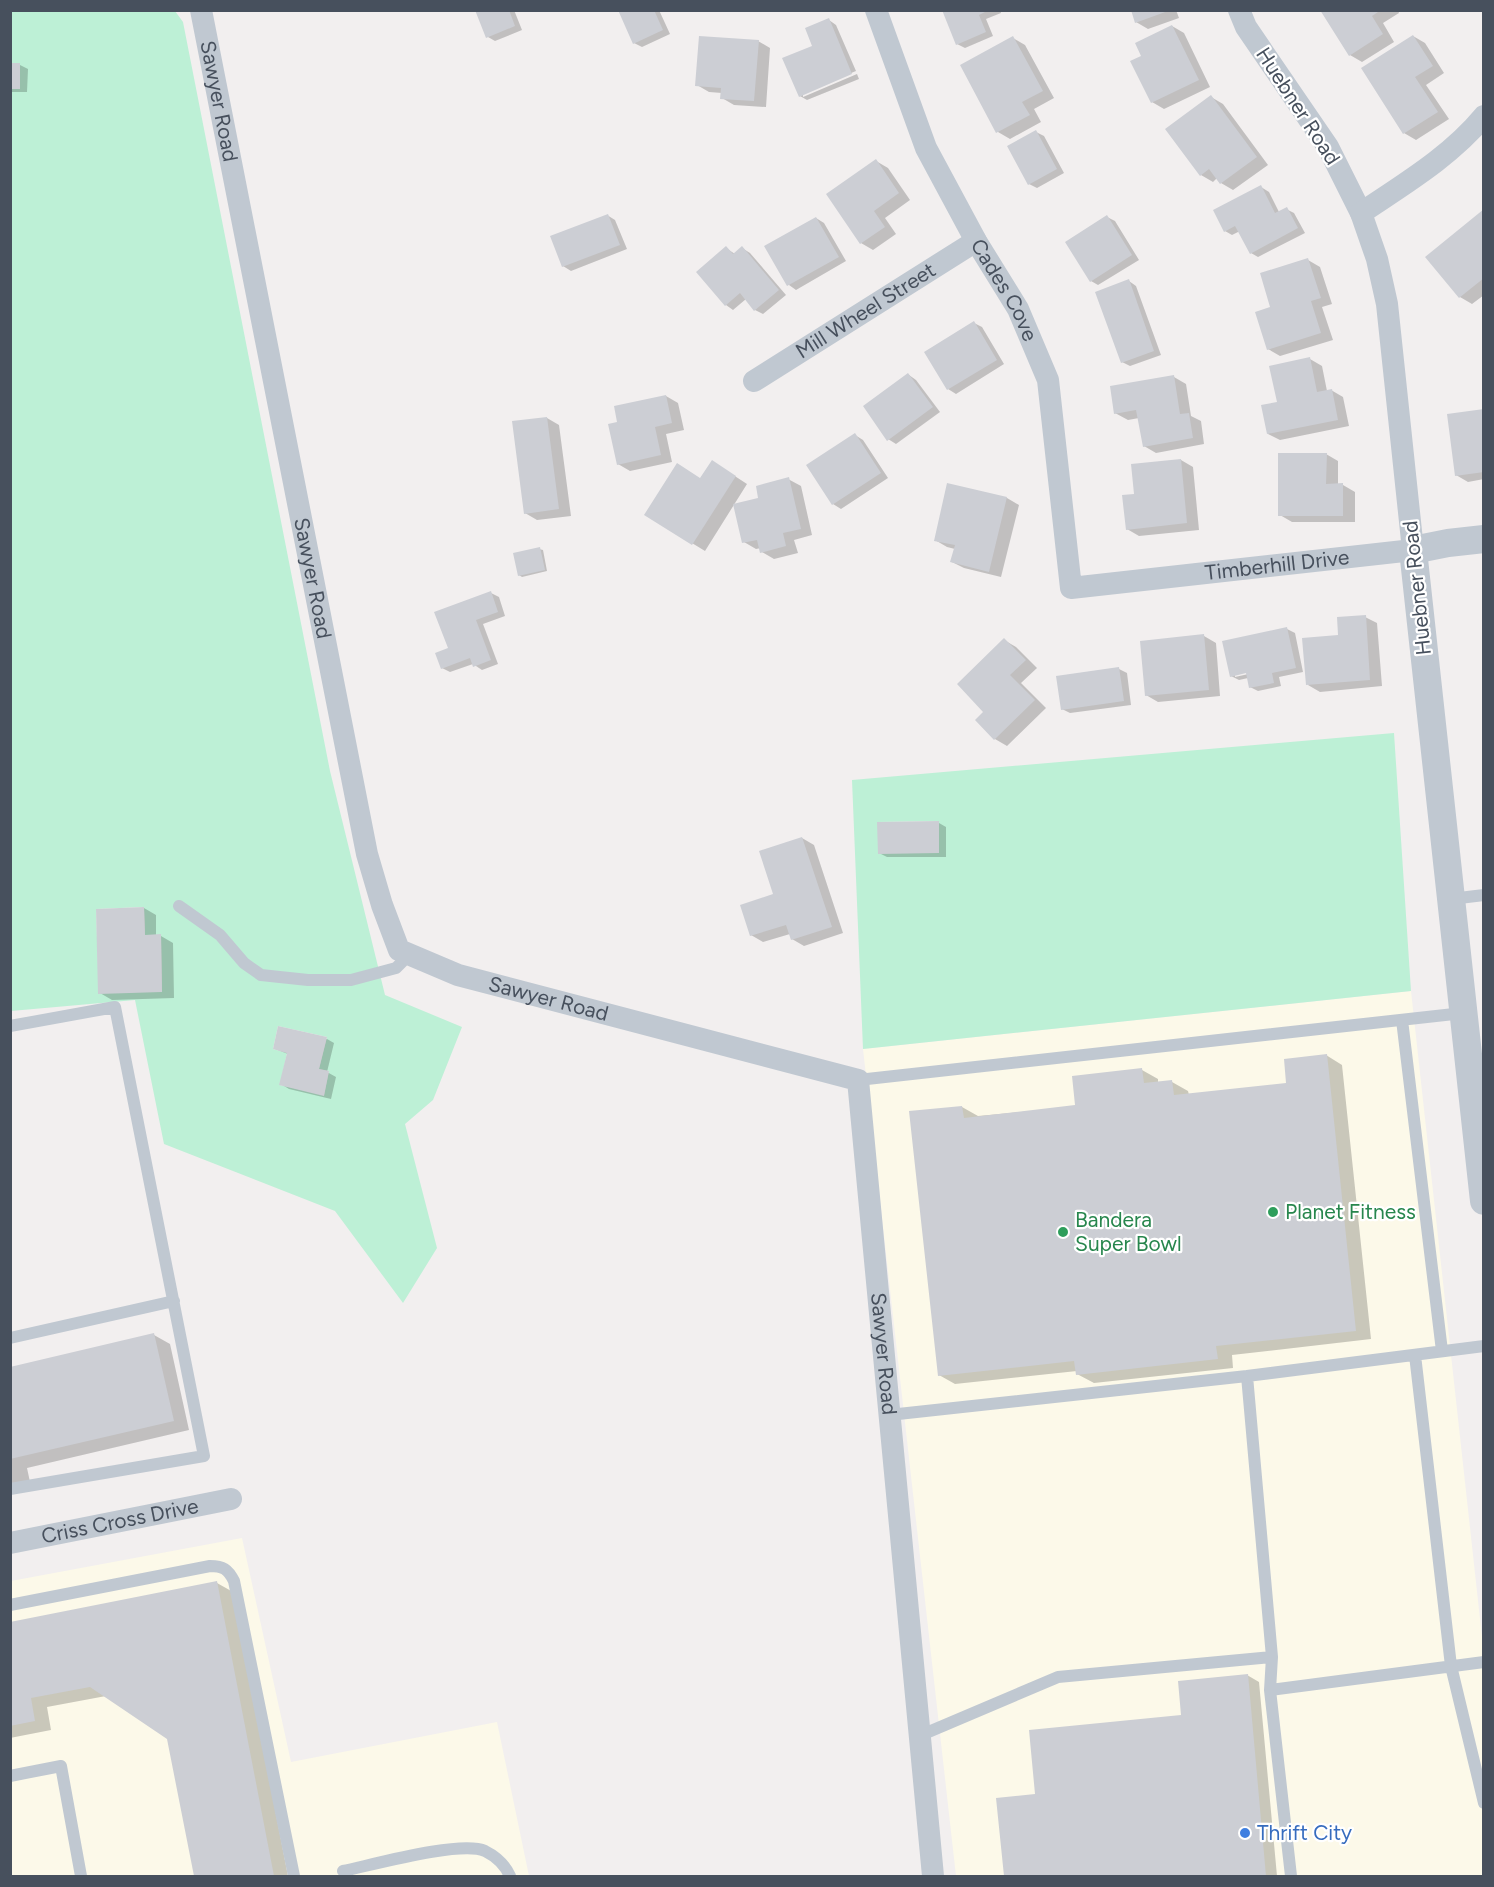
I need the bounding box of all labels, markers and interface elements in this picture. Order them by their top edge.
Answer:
street label: Sawyer Road [195,38,244,164]
street label: Huebner Road [1251,42,1346,169]
street label: Cades Cove [966,234,1043,345]
street label: Mill Wheel Street [791,257,940,364]
street label: Sawyer Road [289,515,337,641]
street label: Huebner Road [1397,520,1436,657]
street label: Timberhill Drive [1204,544,1350,585]
street label: Sawyer Road [486,971,611,1026]
place label: Planet Fitness [1285,1199,1416,1224]
marker: Planet Fitness [1266,1205,1280,1219]
place label: Bandera Super Bowl [1075,1207,1182,1256]
marker: Bandera Super Bowl [1056,1225,1070,1239]
street label: Sawyer Road [866,1291,902,1416]
street label: Criss Cross Drive [39,1493,201,1548]
place label: Thrift City [1257,1820,1352,1845]
marker: Thrift City [1238,1826,1252,1840]

